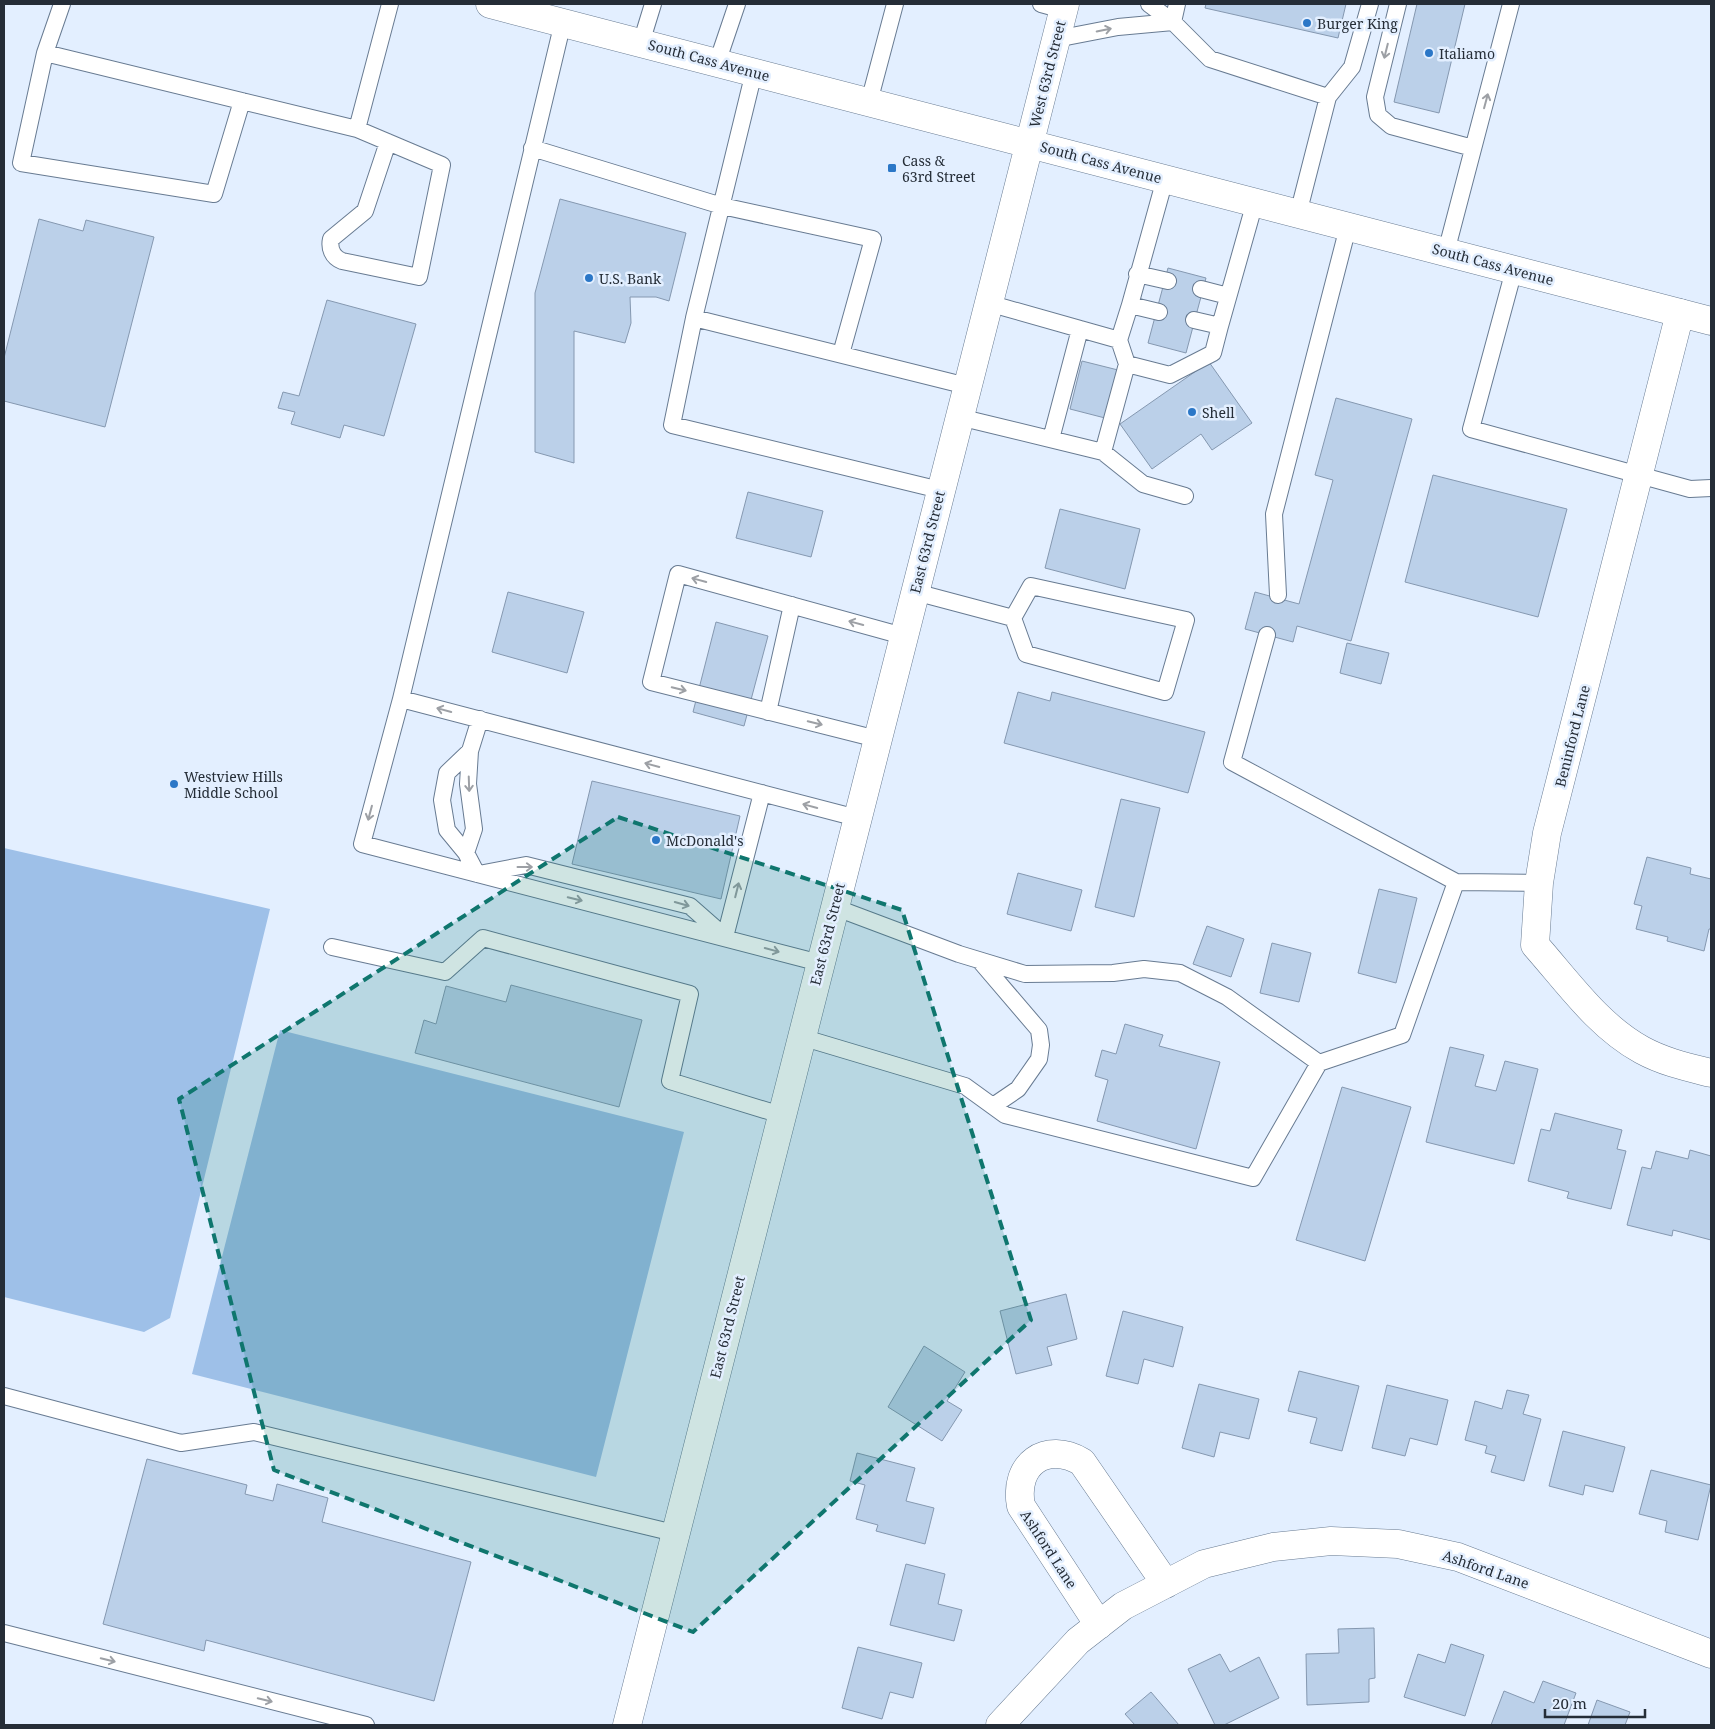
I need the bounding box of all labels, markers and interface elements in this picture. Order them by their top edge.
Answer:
place label: Burger King [1317,14,1398,33]
marker: Burger King [1301,17,1313,29]
street label: West 63rd Street [1025,18,1070,130]
one-way arrow [1095,25,1111,34]
street label: South Cass Avenue [646,35,772,85]
one-way arrow [1381,43,1391,59]
place label: Italiamo [1439,44,1495,63]
marker: Italiamo [1423,47,1435,59]
one-way arrow [1481,93,1491,109]
street label: South Cass Avenue [1038,137,1164,187]
place label: Cass & 63rd Street [902,151,976,186]
marker: Cass & 63rd Street [886,162,898,174]
street label: South Cass Avenue [1430,239,1556,289]
place label: U.S. Bank [599,269,662,288]
marker: U.S. Bank [583,272,595,284]
place label: Shell [1202,403,1235,422]
marker: Shell [1186,406,1198,418]
street label: East 63rd Street [905,489,949,595]
one-way arrow [692,575,708,584]
one-way arrow [849,618,865,627]
street label: Beninford Lane [1550,683,1594,789]
one-way arrow [671,685,687,694]
one-way arrow [437,705,453,714]
one-way arrow [807,719,823,728]
one-way arrow [645,759,661,769]
place label: Westview Hills Middle School [184,767,283,802]
one-way arrow [464,776,474,792]
marker: Westview Hills Middle School [168,778,180,790]
one-way arrow [802,800,818,810]
one-way arrow [365,804,375,820]
place label: McDonald's [666,831,744,850]
marker: McDonald's [650,834,662,846]
one-way arrow [516,862,532,872]
street label: East 63rd Street [805,881,849,987]
one-way arrow [733,882,742,898]
one-way arrow [566,895,582,904]
one-way arrow [674,900,690,910]
one-way arrow [764,945,780,955]
street label: East 63rd Street [705,1274,749,1380]
street label: Ashford Lane [1016,1506,1082,1592]
street label: Ashford Lane [1440,1545,1532,1593]
one-way arrow [99,1656,115,1665]
scale bar [1545,1686,1645,1718]
text: 20 m [1552,1693,1587,1713]
one-way arrow [257,1696,273,1705]

